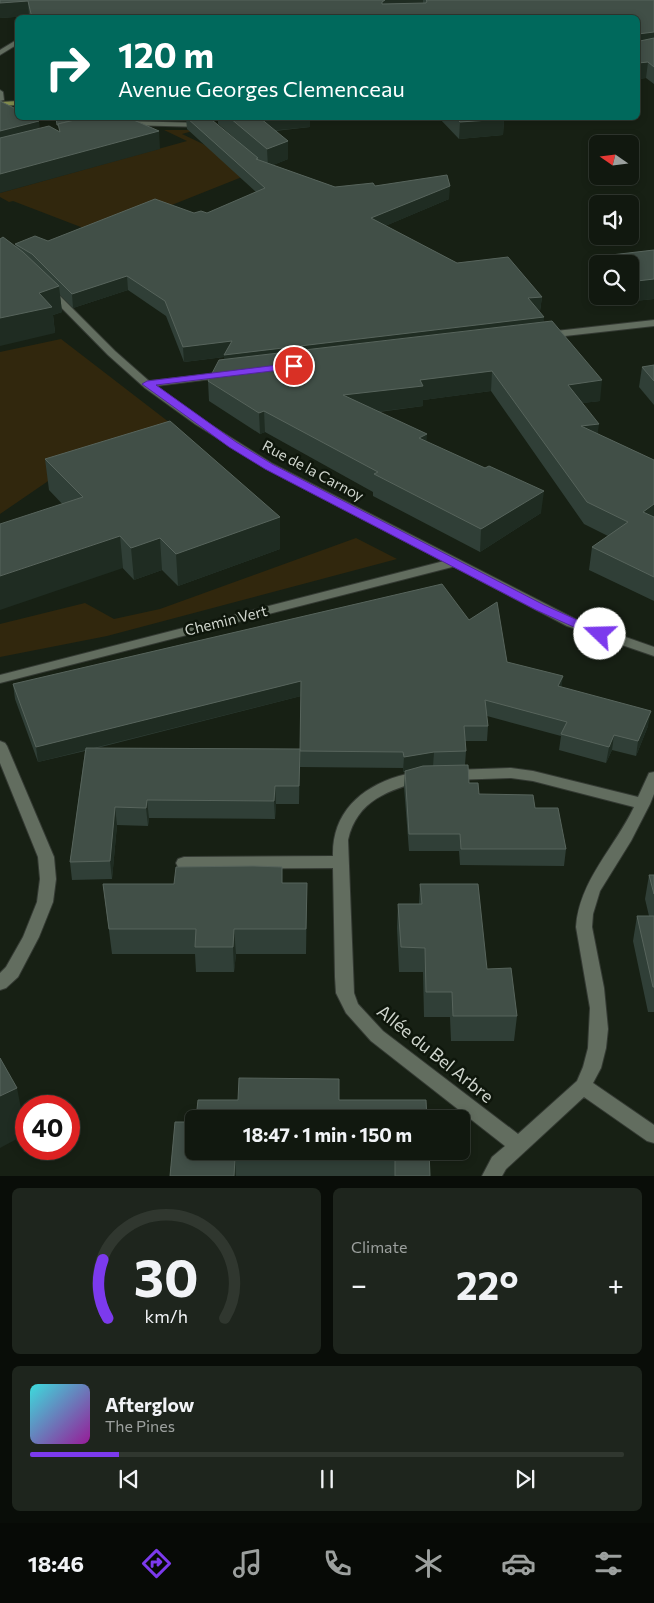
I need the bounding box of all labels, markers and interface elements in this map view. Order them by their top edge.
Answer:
text: 120 m [118,32,214,75]
icon: right [35,35,100,100]
text: Avenue Georges Clemenceau [118,75,405,102]
north arrow [589,135,639,185]
map controls [589,135,639,305]
button: sound [589,195,639,245]
button: search [589,255,639,305]
pin [273,345,315,387]
icon: arrive [280,352,308,380]
street label: Rue de la Carnoy [260,436,367,505]
street label: Chemin Vert [183,601,269,639]
position arrow [573,607,625,659]
street label: Allée du Bel Arbre [373,999,498,1107]
speed limit sign: 40 [15,1095,80,1160]
text: 18:47 · 1 min · 150 m [243,1123,412,1146]
text: Climate [351,1237,407,1256]
text: 30 [134,1244,199,1308]
text: 22° [456,1261,519,1308]
text: − [351,1267,367,1301]
text: + [608,1267,624,1301]
text: km/h [145,1305,188,1327]
text: Afterglow [105,1393,194,1416]
text: The Pines [105,1416,175,1435]
icon: previous [115,1465,143,1493]
icon: pause [313,1465,341,1493]
icon: next [511,1465,539,1493]
icon: directions [139,1546,174,1581]
icon: music [230,1546,265,1581]
icon: phone [320,1546,355,1581]
icon: climate [411,1546,446,1581]
icon: car [501,1546,536,1581]
icon: filters [591,1546,626,1581]
text: 18:46 [28,1550,84,1577]

